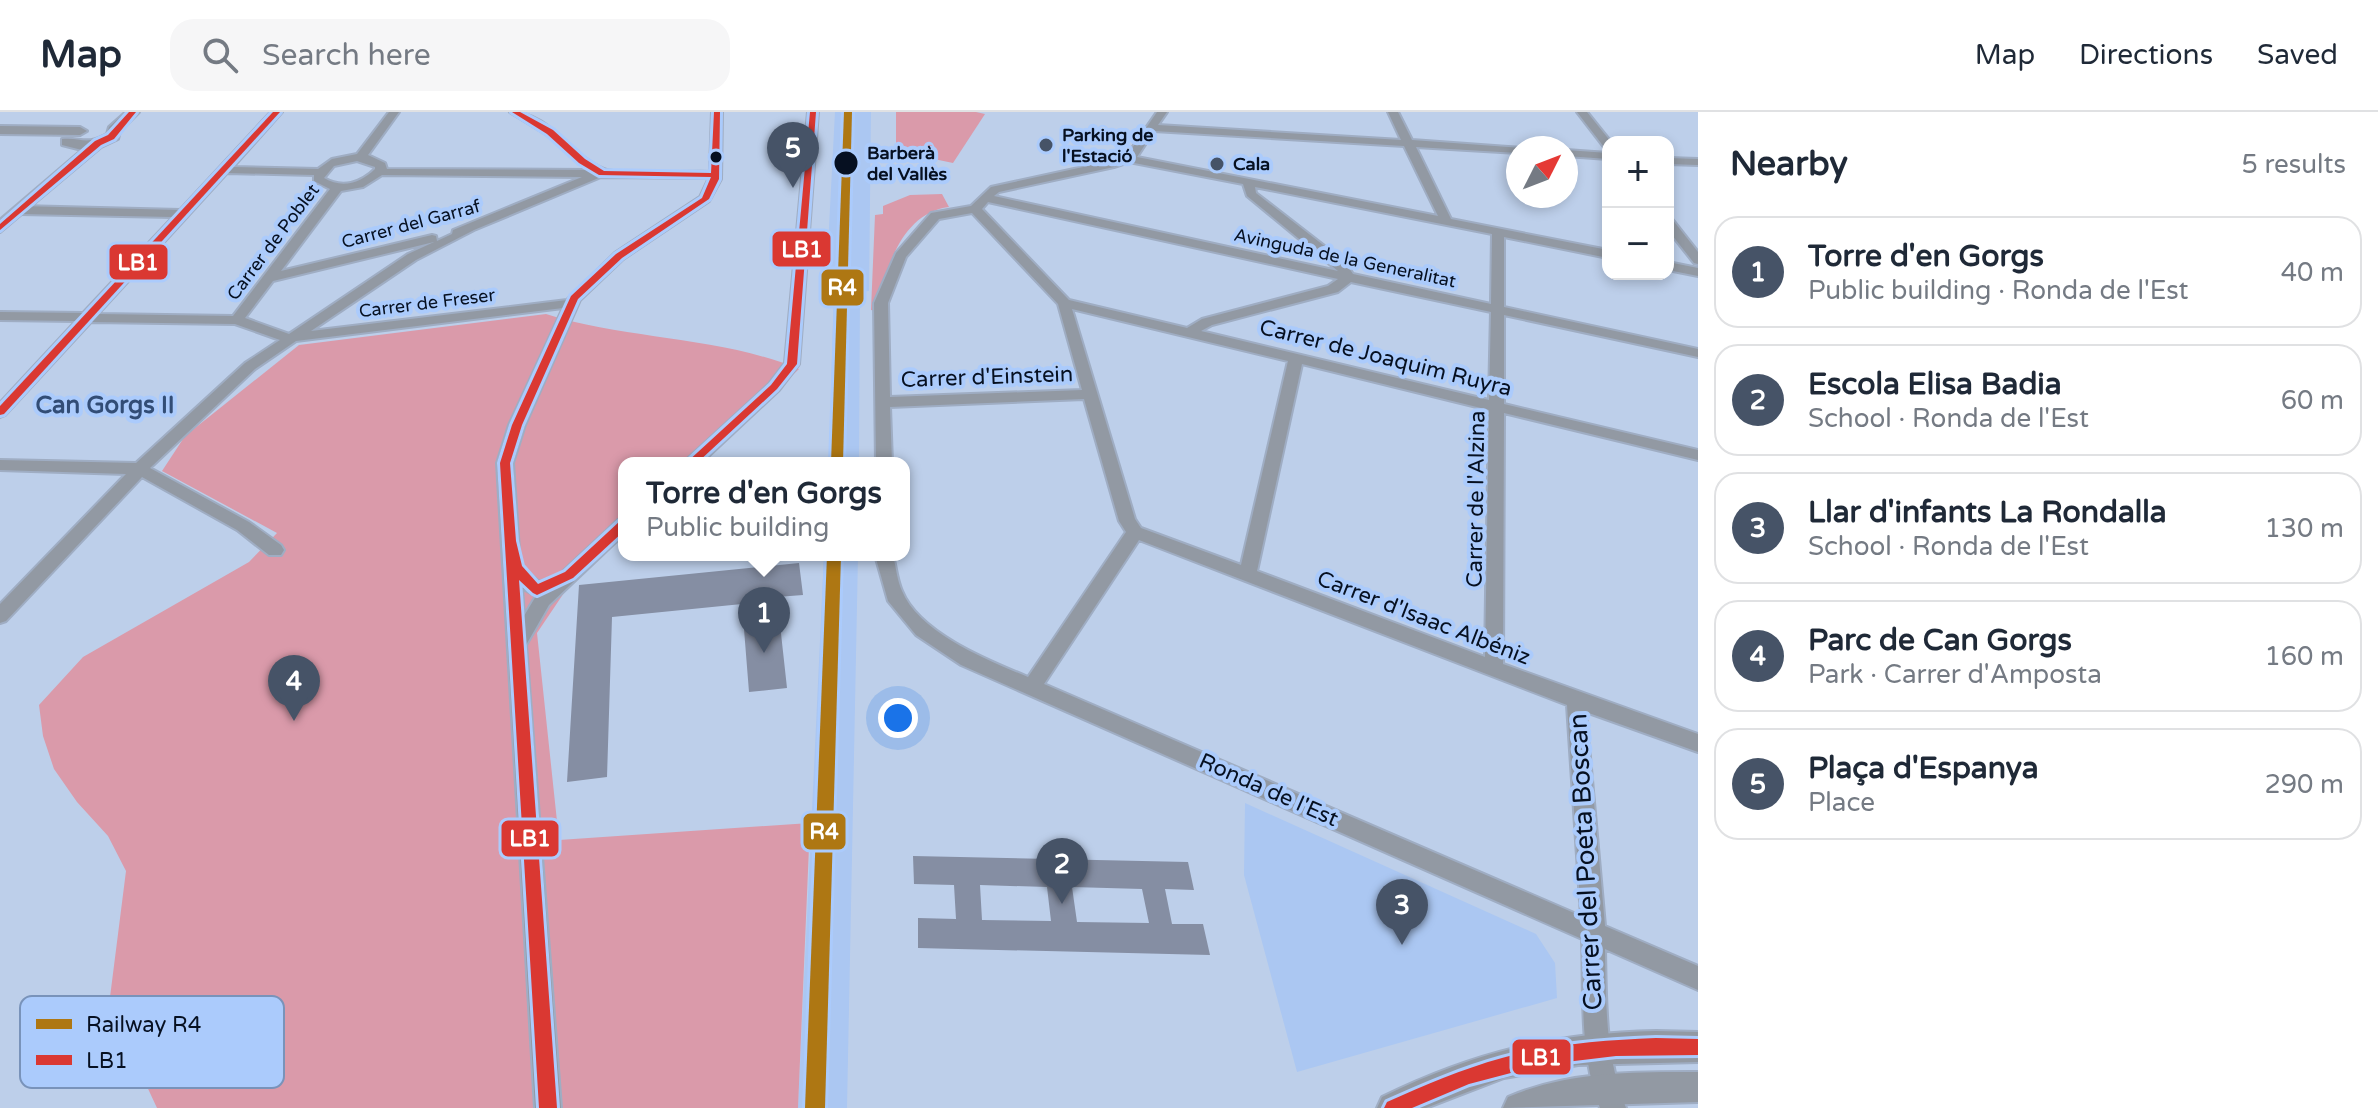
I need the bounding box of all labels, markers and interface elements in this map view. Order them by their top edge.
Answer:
search box [170,19,730,91]
text: Map [40,32,122,78]
icon: search [198,33,242,77]
text: Search here [262,37,431,74]
text: Map [1975,38,2035,72]
text: Directions [2079,38,2213,72]
text: Saved [2257,38,2338,72]
pin: 5 [767,122,819,188]
place label: Parking de l'Estació [1062,124,1153,167]
marker: Parking de l'Estació [1037,136,1055,154]
north arrow [1506,136,1578,208]
map controls [1602,136,1674,280]
button: + [1602,136,1674,208]
place label: Barberà del Vallès [867,142,947,185]
text: Nearby [1730,144,1848,185]
unlabelled marker [708,149,724,165]
marker: Barberà del Vallès [832,149,860,177]
text: 5 results [2241,149,2346,180]
place label: Cala [1233,153,1270,175]
marker: Cala [1208,155,1226,173]
street label: Carrer de Poblet [222,179,324,304]
street label: Carrer del Garraf [339,195,483,253]
button: − [1602,208,1674,280]
street label: Avinguda de la Generalitat [1232,224,1458,292]
line badge: LB1 [771,230,832,268]
text: LB1 [781,237,823,263]
text: Torre d'en Gorgs [1808,238,2044,275]
line badge: LB1 [108,243,169,281]
text: LB1 [117,250,159,276]
text: 1 [1750,257,1766,288]
text: 40 m [2281,257,2344,288]
line badge: R4 [820,268,865,307]
text: R4 [827,275,857,301]
text: Public building · Ronda de l'Est [1808,275,2188,306]
street label: Carrer de Freser [358,284,496,322]
street label: Carrer de Joaquim Ruyra [1257,314,1515,402]
street label: Carrer d'Einstein [900,361,1074,393]
text: Escola Elisa Badia [1808,366,2062,403]
text: 2 [1750,385,1766,416]
text: 60 m [2281,385,2344,416]
district label: Can Gorgs II [35,391,175,420]
text: School · Ronda de l'Est [1808,403,2089,434]
street label: Carrer de l'Alzina [1461,410,1491,588]
popup [618,457,910,561]
text: Torre d'en Gorgs [646,475,882,512]
text: Llar d'infants La Rondalla [1808,494,2167,531]
text: Public building [646,512,829,543]
text: 3 [1750,513,1766,544]
text: 130 m [2264,513,2344,544]
text: School · Ronda de l'Est [1808,531,2089,562]
street label: Carrer d'Isaac Albéniz [1313,565,1534,671]
pin: 1 [738,587,790,653]
text: Parc de Can Gorgs [1808,622,2072,659]
text: 4 [1750,641,1766,672]
text: 160 m [2264,641,2344,672]
pin: 4 [268,655,320,721]
text: Park · Carrer d'Amposta [1808,659,2102,690]
your location [878,698,918,738]
street label: Carrer del Poeta Boscan [1562,713,1609,1011]
street label: Ronda de l'Est [1195,748,1342,832]
text: Plaça d'Espanya [1808,750,2039,787]
text: 5 [1750,769,1766,800]
text: 290 m [2264,769,2344,800]
text: Place [1808,787,1875,818]
line badge: R4 [802,812,847,851]
line badge: LB1 [500,819,560,858]
text: R4 [809,819,839,845]
text: LB1 [509,826,551,852]
pin: 2 [1036,838,1088,904]
pin: 3 [1376,879,1428,945]
legend [20,996,284,1088]
text: Railway R4 [86,1012,202,1038]
line badge: LB1 [1511,1038,1572,1076]
text: LB1 [1520,1045,1562,1071]
text: LB1 [86,1048,128,1074]

